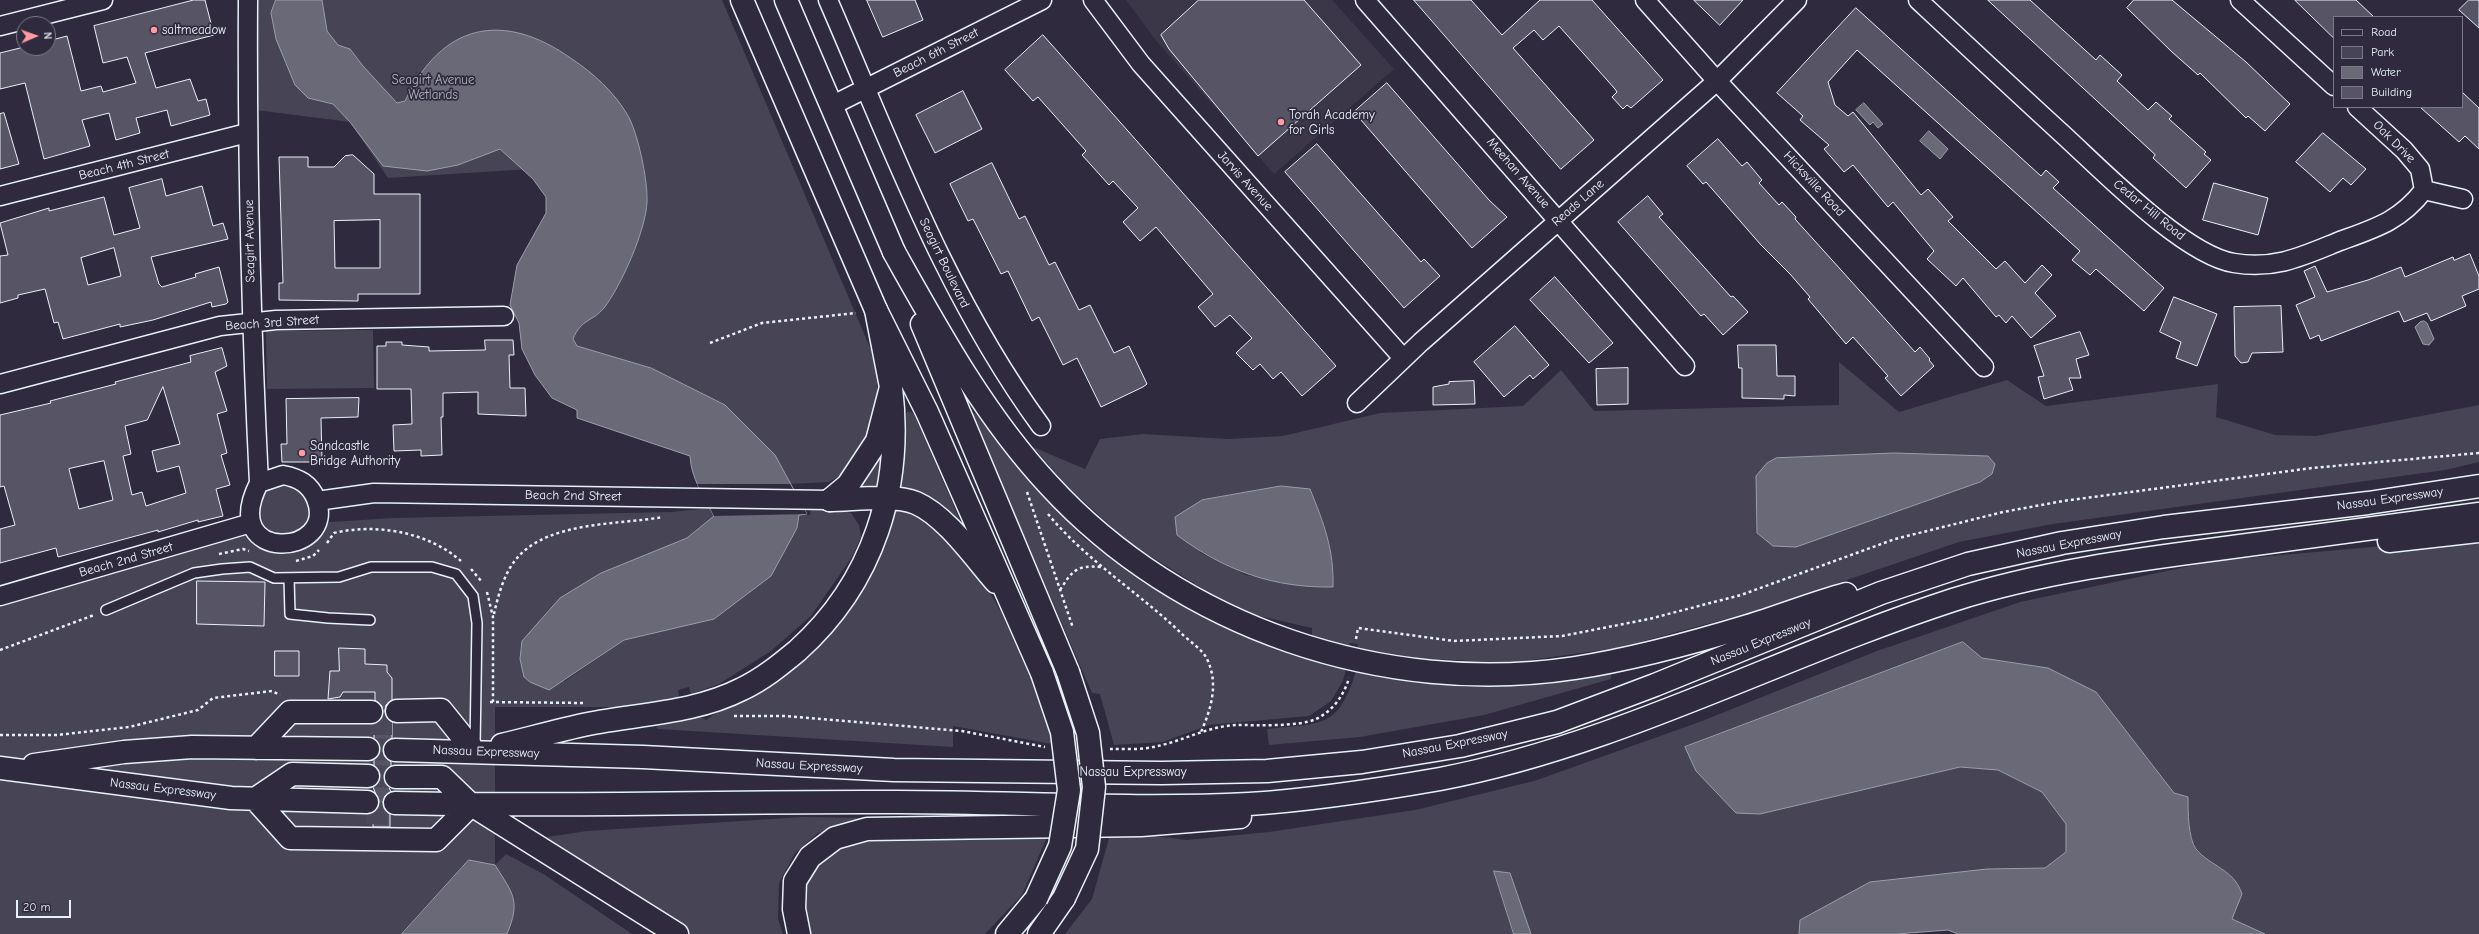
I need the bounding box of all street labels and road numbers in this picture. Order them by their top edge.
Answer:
street label: Beach 6th Street [891,25,981,81]
street label: Oak Drive [2370,118,2418,166]
street label: Meehan Avenue [1483,134,1553,212]
street label: Beach 4th Street [77,146,171,184]
street label: Jarvis Avenue [1214,148,1276,214]
street label: Hicksville Road [1780,148,1848,220]
street label: Reads Lane [1549,176,1607,230]
street label: Cedar Hill Road [2110,176,2188,244]
street label: Seagirt Avenue [241,199,259,283]
street label: Seagirt Boulevard [916,216,972,310]
street label: Beach 3rd Street [225,312,319,334]
street label: Nassau Expressway [2336,484,2444,514]
street label: Beach 2nd Street [525,487,621,505]
street label: Nassau Expressway [2015,526,2123,562]
street label: Beach 2nd Street [77,539,175,581]
street label: Nassau Expressway [1709,615,1813,669]
street label: Nassau Expressway [1401,726,1509,762]
street label: Nassau Expressway [432,742,540,762]
street label: Nassau Expressway [755,755,863,777]
street label: Nassau Expressway [1080,764,1186,780]
street label: Nassau Expressway [109,775,217,803]

